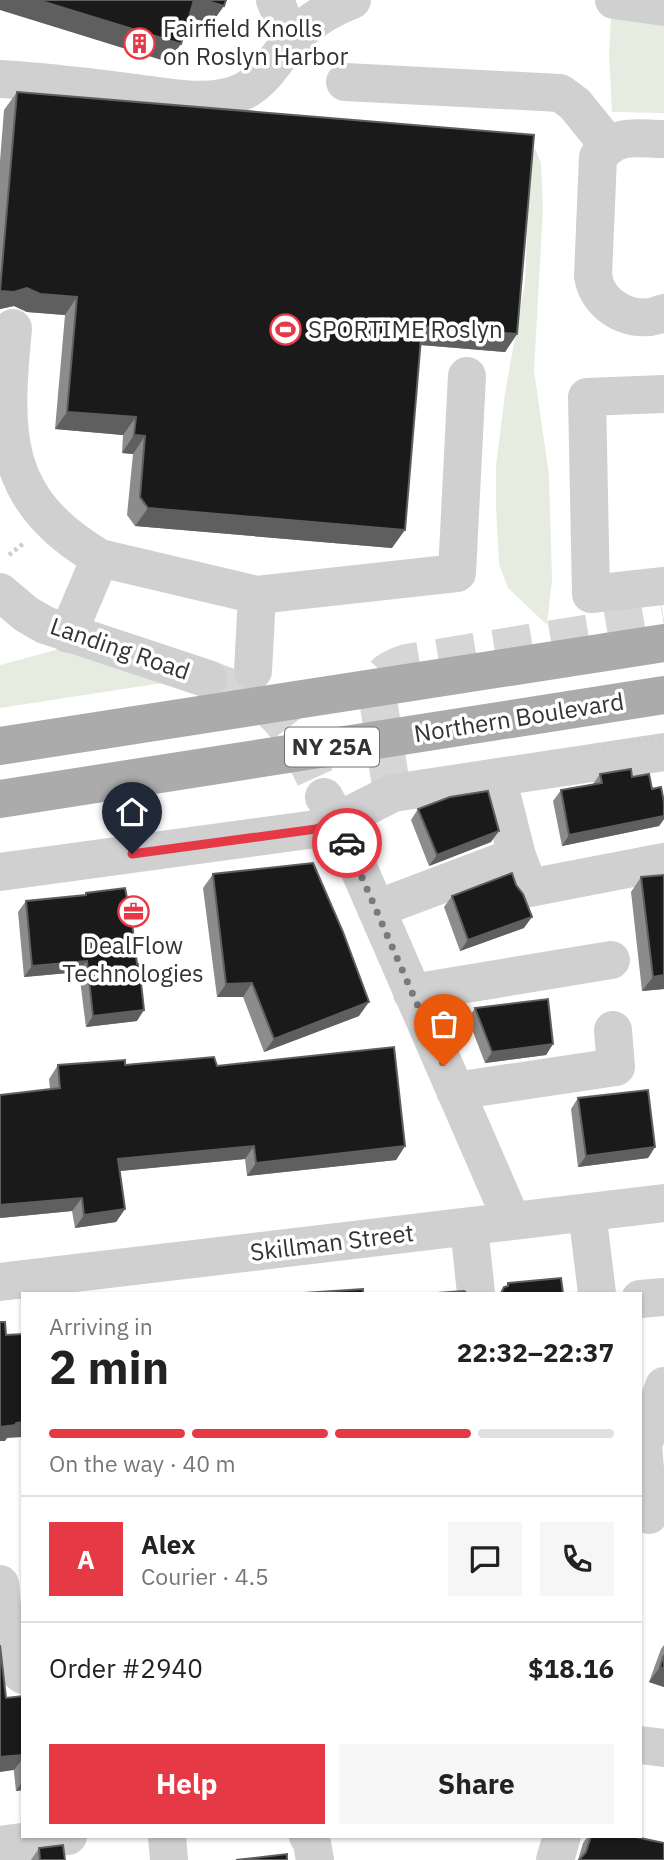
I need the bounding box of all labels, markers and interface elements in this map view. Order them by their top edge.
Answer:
place label: Fairfield Knolls on Roslyn Harbor [163,12,348,72]
building icon: Fairfield Knolls on Roslyn Harbor [123,26,157,60]
sports icon: SPORTIME Roslyn [268,313,302,347]
place label: SPORTIME Roslyn [308,313,503,345]
street label: Landing Road [46,609,194,687]
street label: Northern Boulevard [412,685,626,749]
road number: NY 25A [285,727,379,766]
pin [102,782,162,854]
icon: home [113,793,151,831]
courier [312,808,382,878]
icon: car [328,824,366,862]
office icon: DealFlow Technologies [116,895,150,929]
place label: DealFlow Technologies [62,929,204,989]
pin [414,994,474,1066]
icon: bag [425,1005,463,1043]
street label: Skillman Street [248,1216,415,1268]
text: Arriving in [49,1311,153,1341]
text: 22:32–22:37 [457,1335,614,1369]
text: 2 min [49,1337,169,1397]
text: On the way · 40 m [49,1448,236,1478]
button: chat [448,1522,522,1596]
button: phone [540,1522,614,1596]
text: Alex [141,1527,195,1561]
text: A [77,1542,95,1576]
text: Courier · 4.5 [141,1561,269,1591]
text: Order #2940 [49,1651,203,1685]
text: $18.16 [528,1651,614,1685]
button: Help [49,1744,325,1824]
button: Share [339,1744,614,1824]

